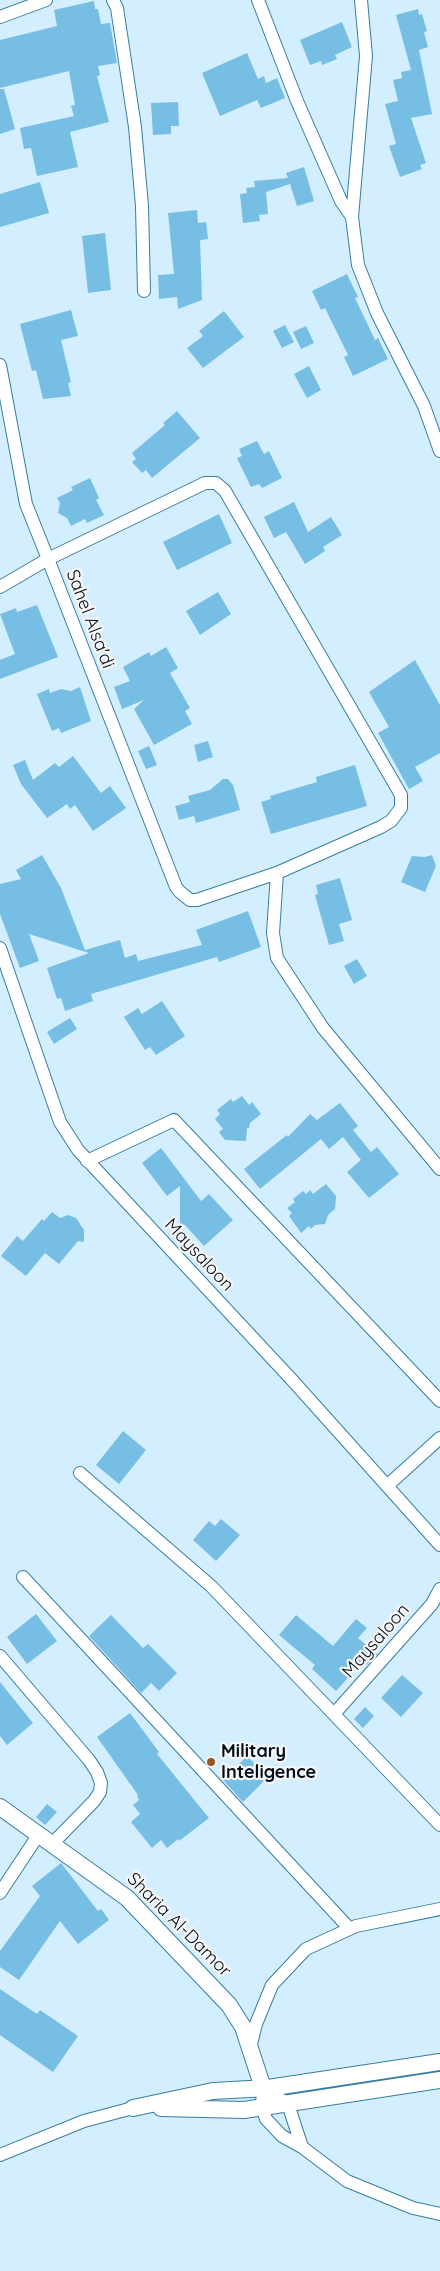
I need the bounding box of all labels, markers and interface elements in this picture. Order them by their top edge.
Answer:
street label: Sahel Alsa'di [61,567,119,671]
street label: Maysaloon [160,1214,238,1296]
street label: Maysaloon [338,1599,414,1683]
place label: Military Inteligence [221,1741,316,1784]
marker: Military Inteligence [205,1756,217,1768]
street label: Sharia Al-Damor [122,1868,236,1982]

